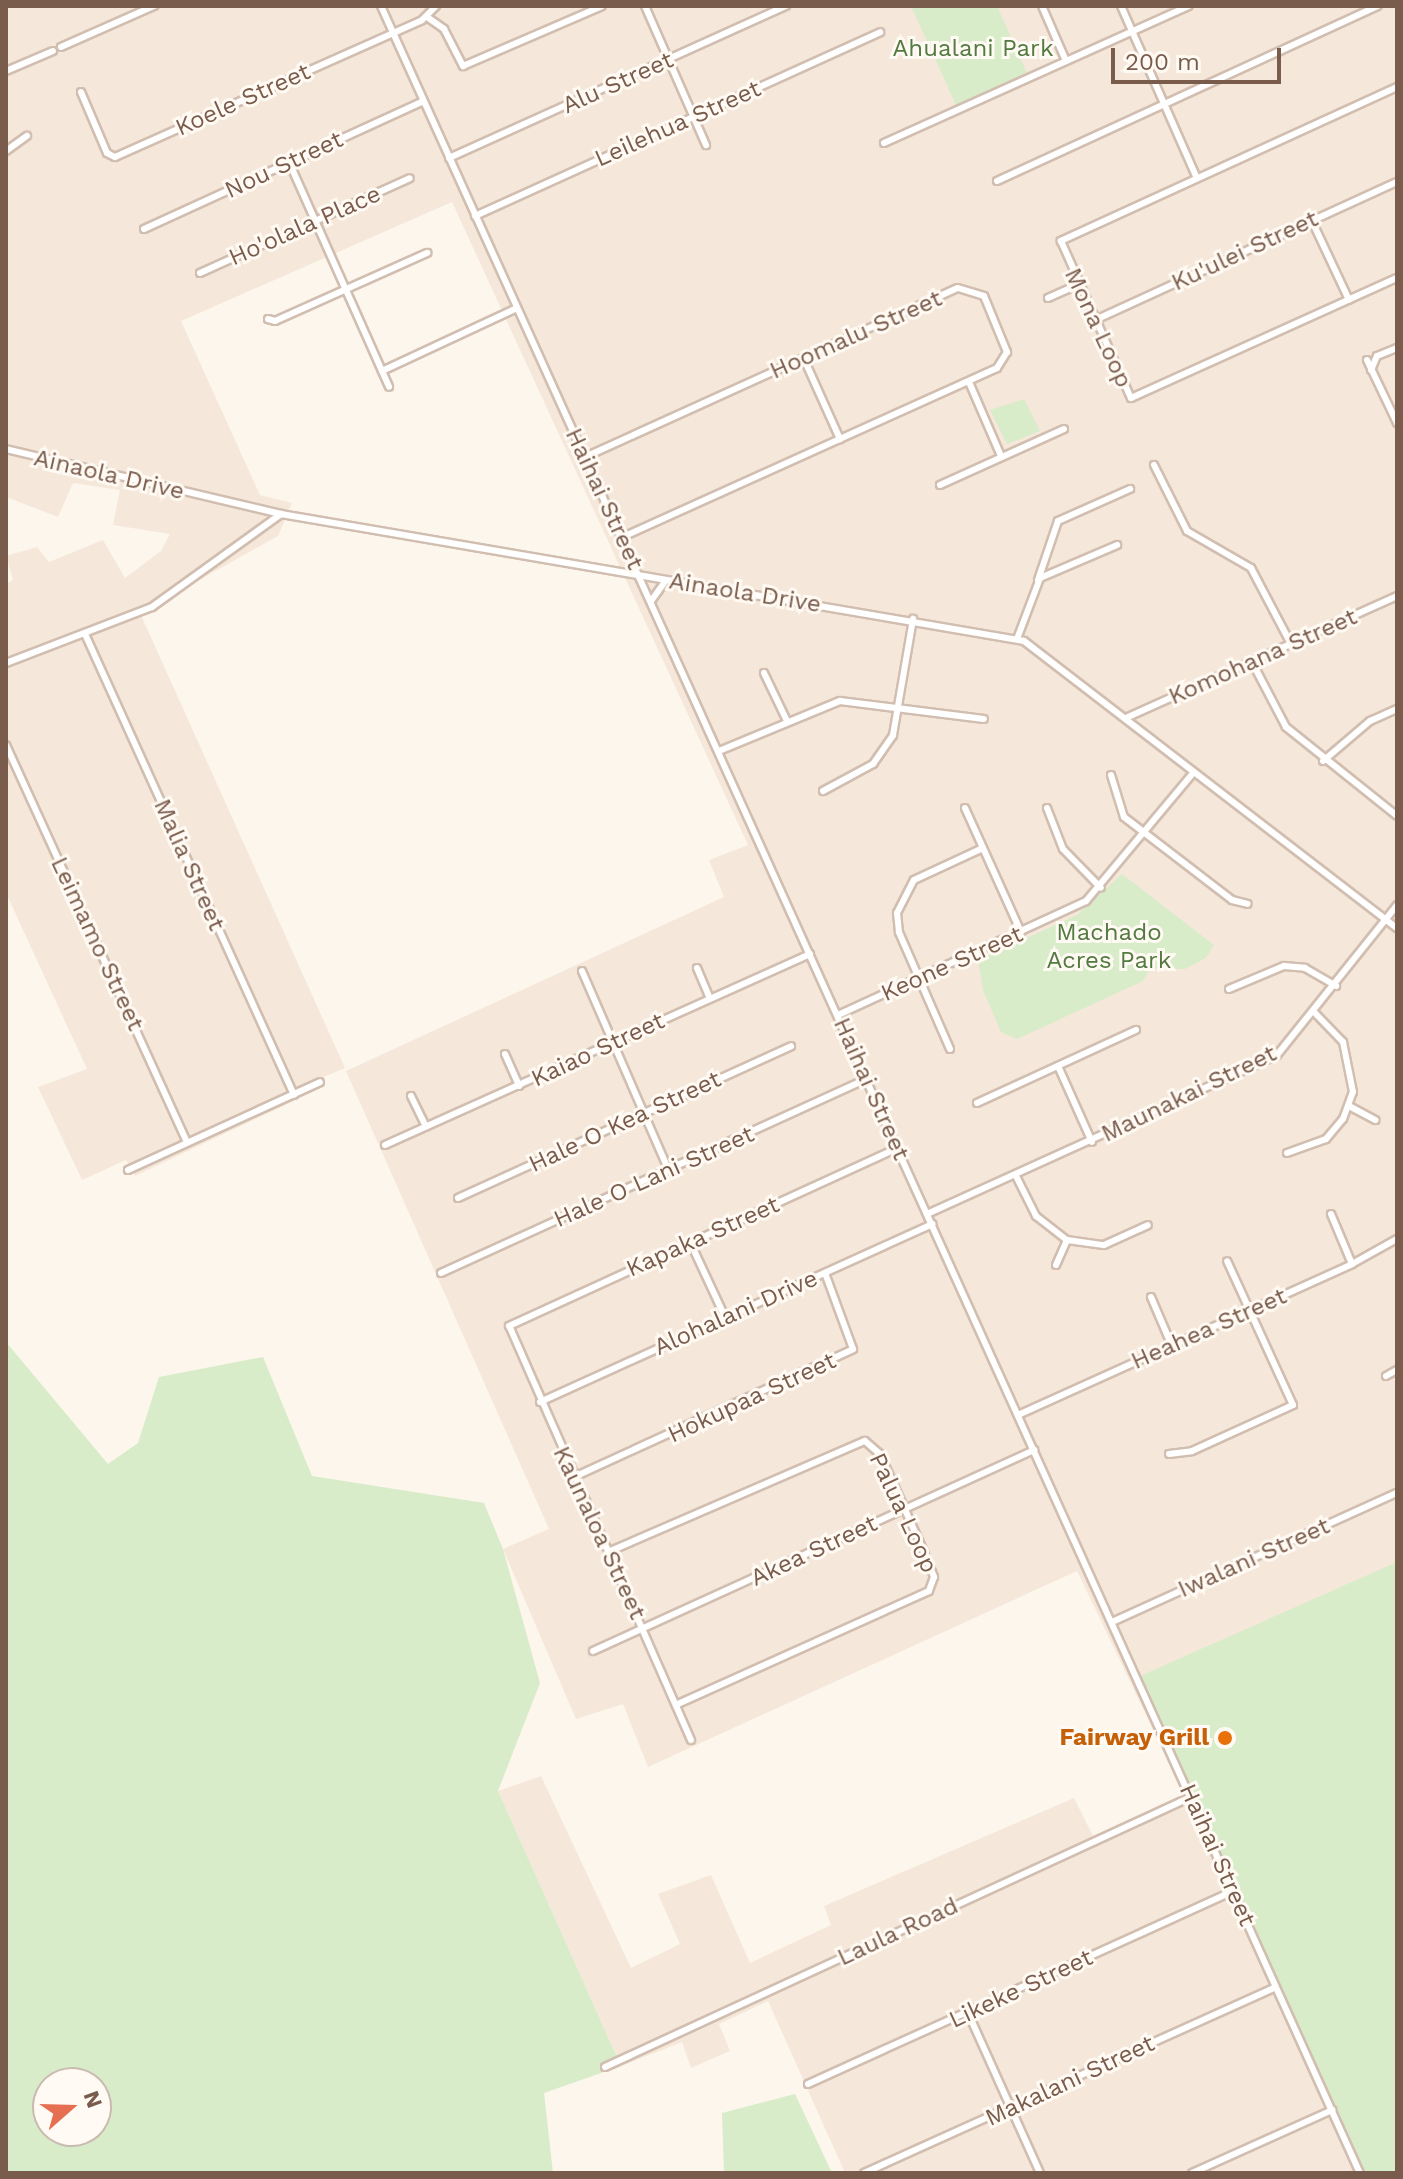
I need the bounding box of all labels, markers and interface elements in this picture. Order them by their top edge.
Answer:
scale bar [1115,32,1285,82]
park label: Ahualani Park [892,35,1054,63]
street label: Alu Street [558,46,678,120]
text: 200 m [1125,48,1200,76]
street label: Koele Street [171,57,315,143]
street label: Leilehua Street [590,74,766,174]
street label: Nou Street [220,125,348,205]
street label: Ho'olala Place [224,180,386,272]
street label: Ku'ulei Street [1167,204,1323,298]
street label: Mona Loop [1058,263,1138,393]
street label: Hoomalu Street [766,284,946,386]
street label: Haihai Street [559,424,649,574]
street label: Ainaola Drive [31,444,187,506]
street label: Ainaola Drive [667,567,823,619]
street label: Komohana Street [1164,602,1362,712]
street label: Malia Street [147,794,231,936]
street label: Leimamo Street [44,853,150,1035]
park label: Machado Acres Park [1047,919,1171,975]
street label: Keone Street [877,920,1027,1008]
street label: Kaiao Street [527,1007,669,1093]
street label: Haihai Street [827,1013,915,1165]
street label: Maunakai Street [1097,1039,1281,1149]
street label: Hale O Kea Street [524,1065,726,1179]
street label: Hale O Lani Street [549,1120,759,1234]
street label: Kapaka Street [622,1190,784,1284]
street label: Alohalani Drive [650,1264,822,1362]
street label: Heahea Street [1127,1282,1291,1376]
street label: Hokupaa Street [663,1346,841,1450]
street label: Kaunaloa Street [546,1442,652,1624]
street label: Palua Loop [862,1448,944,1578]
street label: Akea Street [746,1509,882,1593]
street label: Iwalani Street [1174,1512,1334,1604]
place label: Fairway Grill [1059,1724,1209,1752]
marker: Fairway Grill [1216,1729,1234,1747]
street label: Haihai Street [1173,1779,1261,1931]
street label: Laula Road [833,1891,963,1973]
street label: Likeke Street [945,1943,1097,2035]
street label: Makalani Street [981,2029,1159,2133]
north arrow [32,2067,112,2147]
text: N [79,2087,108,2111]

